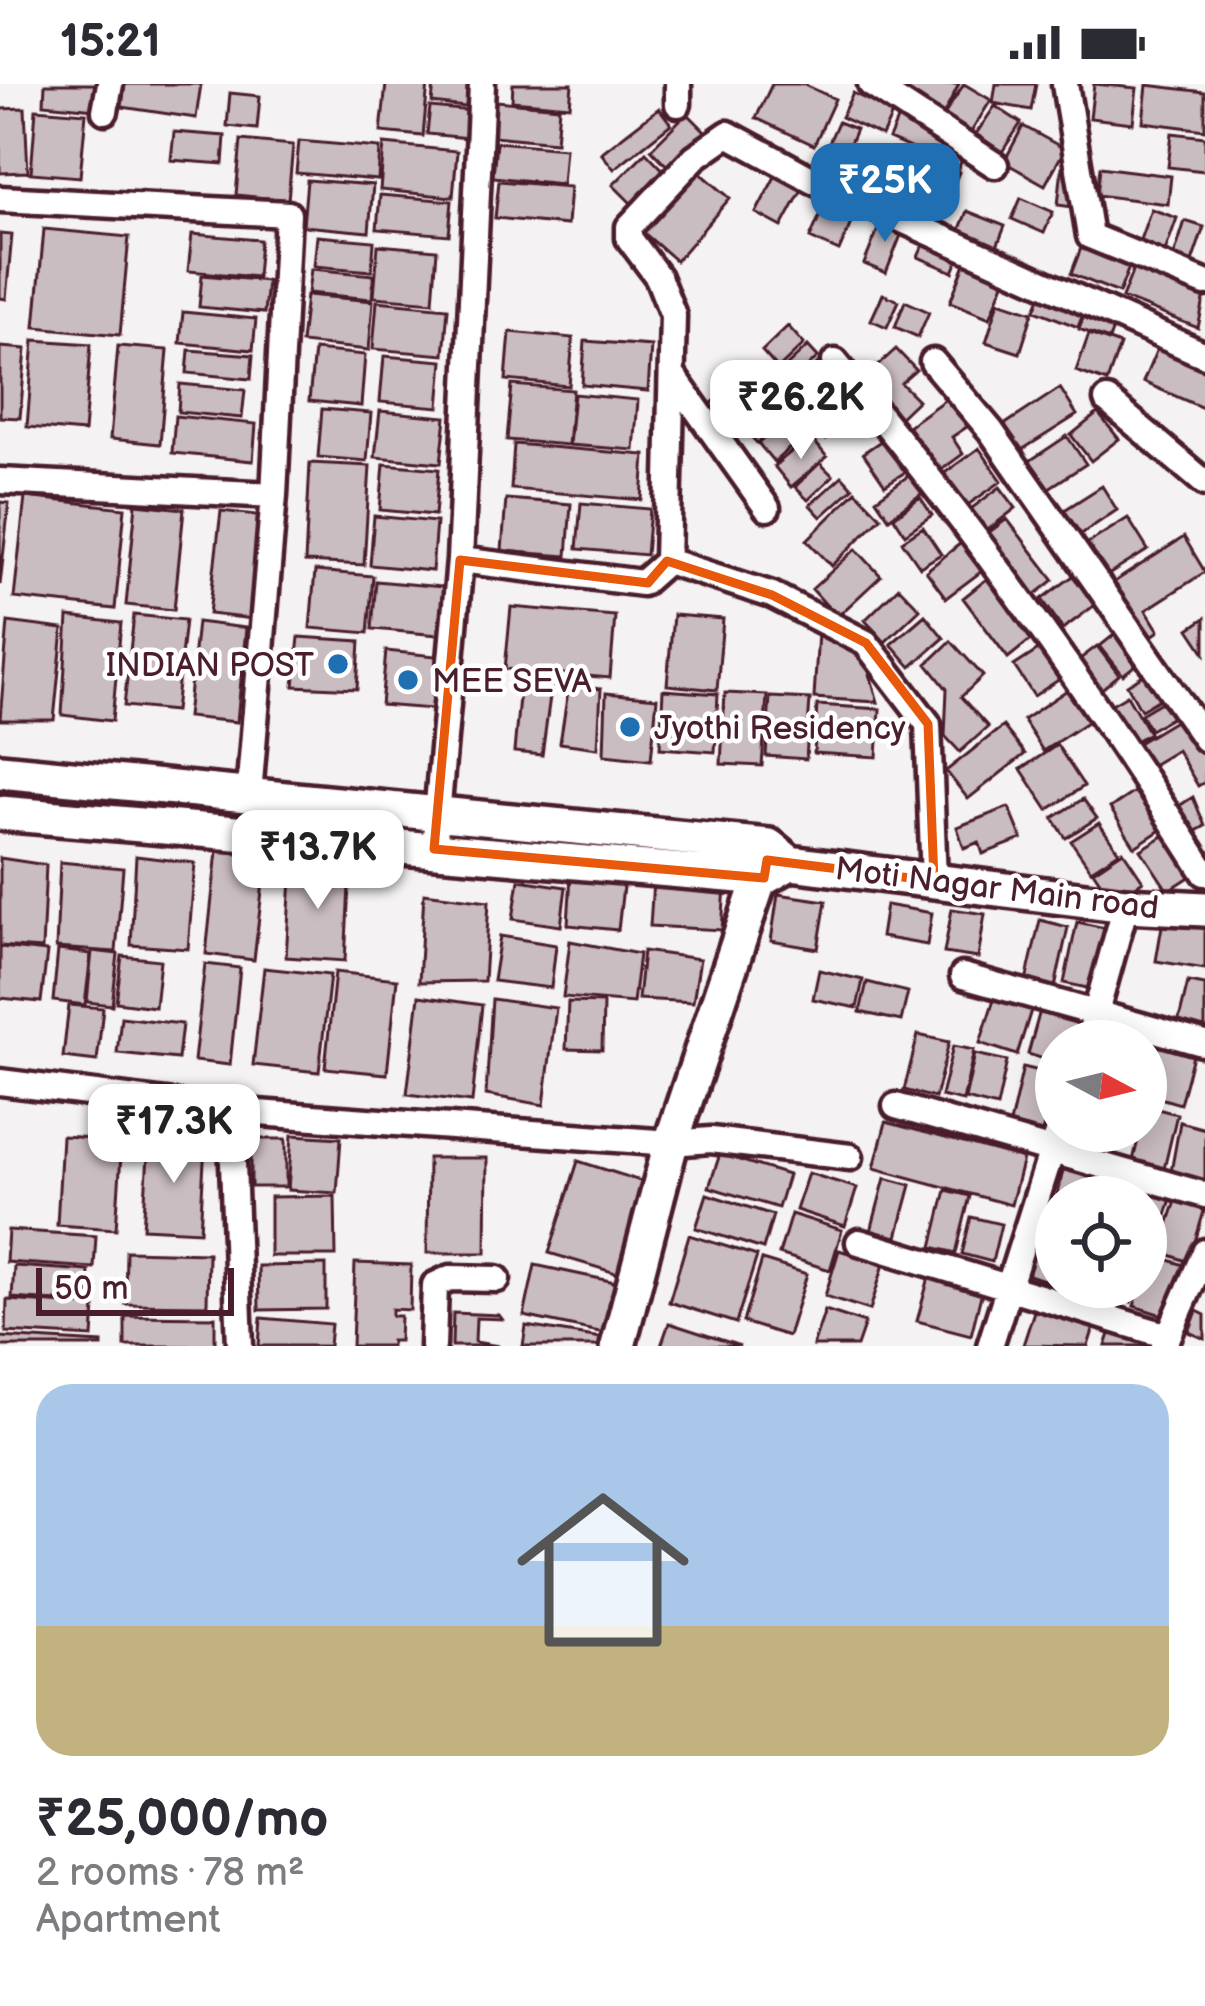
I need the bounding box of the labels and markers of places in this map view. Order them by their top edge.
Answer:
pin: ₹25K [814,143,956,245]
pin: ₹26.2K [703,360,899,462]
place label: INDIAN POST [106,646,314,686]
marker: INDIAN POST [325,651,351,677]
place label: MEE SEVA [432,662,593,702]
marker: MEE SEVA [395,667,421,693]
place label: Jyothi Residency [654,709,906,749]
marker: Jyothi Residency [617,714,643,740]
pin: ₹13.7K [220,810,416,912]
pin: ₹17.3K [76,1084,272,1186]

